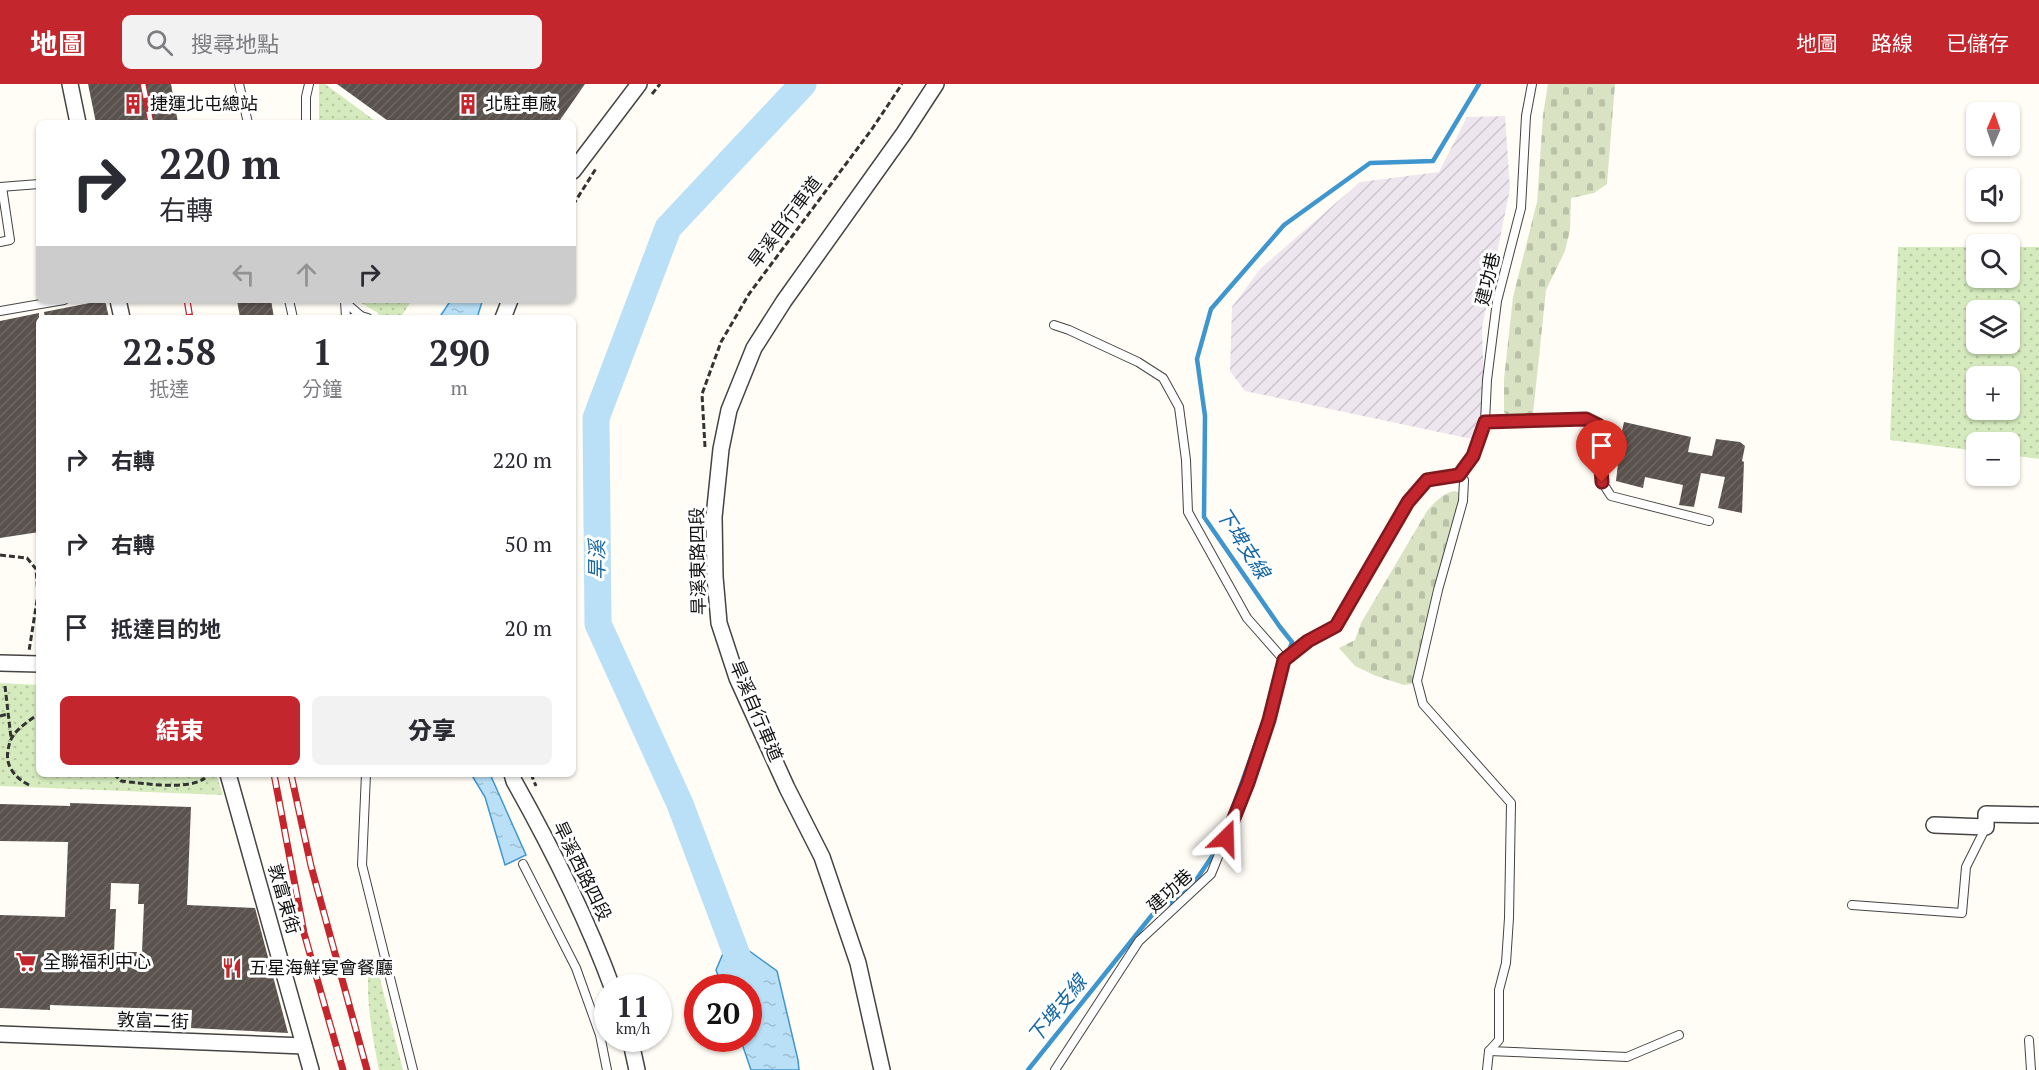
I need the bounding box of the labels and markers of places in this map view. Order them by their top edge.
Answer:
place label: 捷運北屯總站 [150,91,258,115]
place label: 北駐車廠 [485,91,557,115]
building icon: 捷運北屯總站 [121,92,145,116]
building icon: 北駐車廠 [456,92,480,116]
pin [1576,420,1627,482]
place label: 全聯福利中心 [43,949,151,973]
supermarket icon: 全聯福利中心 [14,950,38,974]
place label: 五星海鮮宴會餐廳 [249,955,393,979]
restaurant icon: 五星海鮮宴會餐廳 [220,956,244,980]

